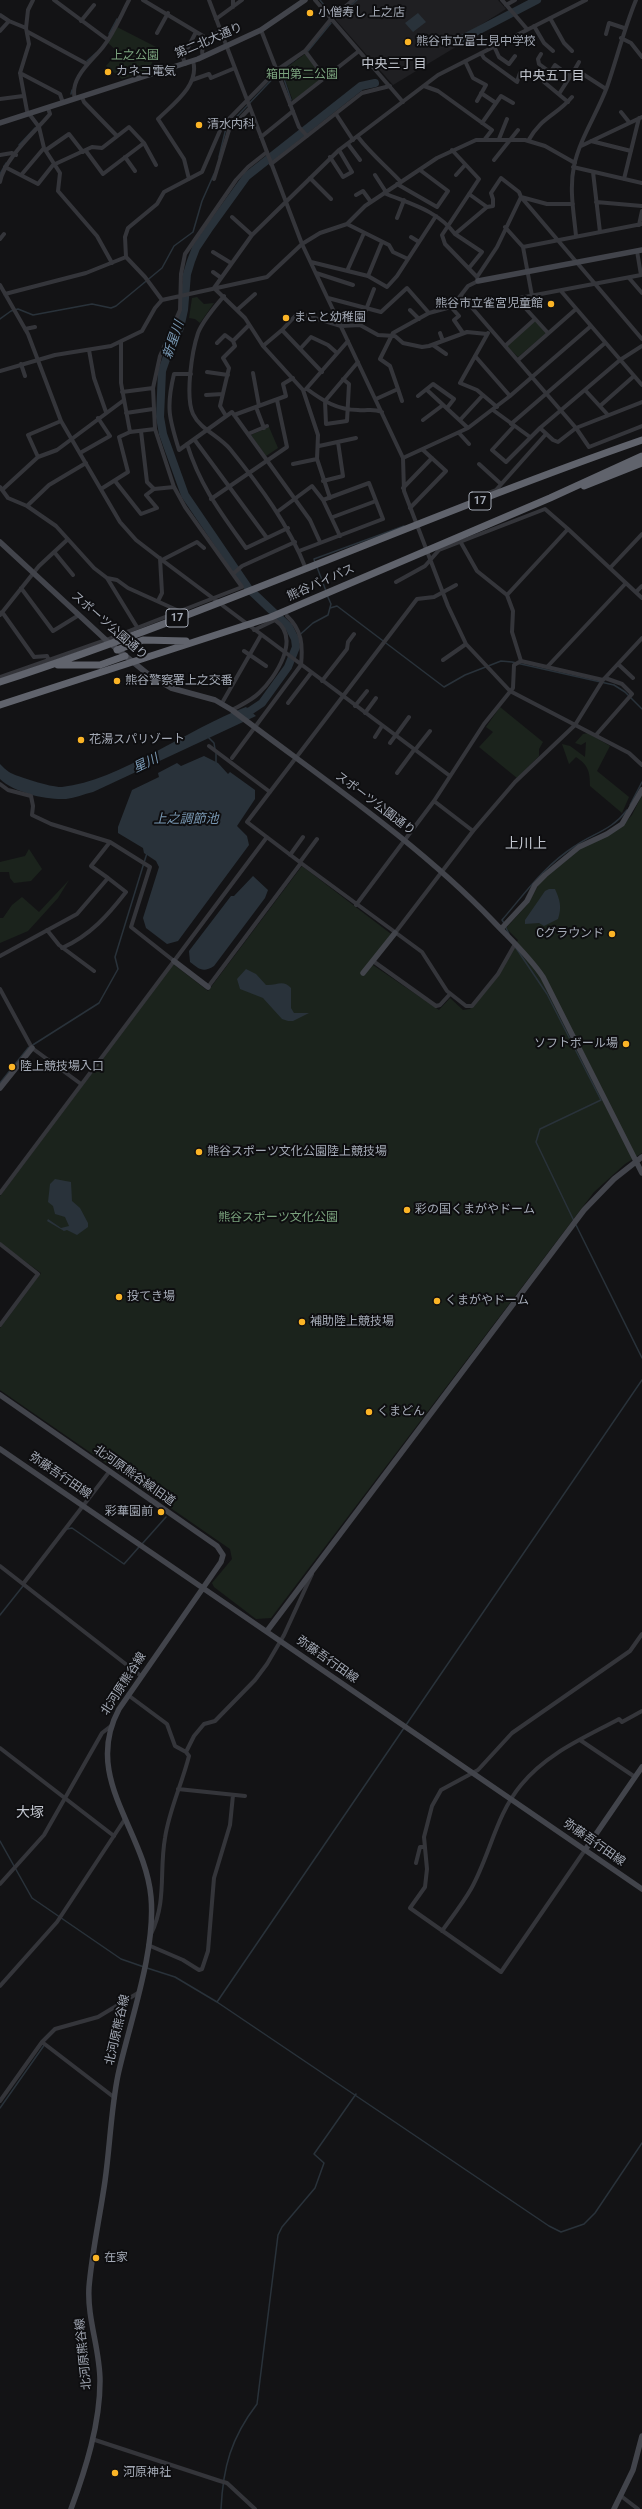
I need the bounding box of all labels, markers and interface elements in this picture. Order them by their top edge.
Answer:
place label: 小僧寿し 上之店 [318,6,405,20]
marker: 小僧寿し 上之店 [305,8,315,18]
street label: 第二北大通り [173,20,245,62]
place label: 熊谷市立富士見中学校 [416,35,536,49]
marker: 熊谷市立富士見中学校 [403,37,413,47]
park label: 上之公園 [111,49,159,63]
district label: 中央三丁目 [362,57,426,73]
place label: カネコ電気 [116,65,176,79]
marker: カネコ電気 [103,67,113,77]
park label: 箱田第二公園 [266,68,338,82]
district label: 中央五丁目 [520,69,584,85]
place label: 清水内科 [207,118,255,132]
marker: 清水内科 [194,120,204,130]
place label: 熊谷市立雀宮児童館 [435,297,543,311]
marker: 熊谷市立雀宮児童館 [546,299,556,309]
place label: まこと幼稚園 [294,311,366,325]
marker: まこと幼稚園 [281,313,291,323]
water label: 新星川 [160,319,188,361]
road number: 17 [469,492,491,510]
street label: 熊谷バイパス [285,562,357,604]
street label: スポーツ公園通り [68,589,150,663]
road number: 17 [166,609,188,627]
place label: 熊谷警察署上之交番 [125,674,233,688]
marker: 熊谷警察署上之交番 [112,676,122,686]
place label: 花湯スパリゾート [89,733,185,747]
marker: 花湯スパリゾート [76,735,86,745]
water label: 星川 [131,751,161,777]
street label: スポーツ公園通り [332,769,418,839]
water label: 上之調節池 [154,812,218,828]
district label: 上川上 [505,836,547,852]
place label: Cグラウンド [536,927,604,941]
marker: Cグラウンド [607,929,617,939]
place label: ソフトボール場 [534,1037,618,1051]
marker: ソフトボール場 [621,1039,631,1049]
place label: 陸上競技場入口 [20,1060,104,1074]
marker: 陸上競技場入口 [7,1062,17,1072]
place label: 熊谷スポーツ文化公園陸上競技場 [207,1145,387,1159]
marker: 熊谷スポーツ文化公園陸上競技場 [194,1147,204,1157]
place label: 彩の国くまがやドーム [415,1203,535,1217]
marker: 彩の国くまがやドーム [402,1205,412,1215]
park label: 熊谷スポーツ文化公園 [218,1211,338,1225]
place label: 投てき場 [127,1290,175,1304]
marker: 投てき場 [114,1292,124,1302]
place label: くまがやドーム [445,1294,529,1308]
marker: くまがやドーム [432,1296,442,1306]
place label: 補助陸上競技場 [310,1315,394,1329]
marker: 補助陸上競技場 [297,1317,307,1327]
place label: くまどん [377,1405,425,1419]
marker: くまどん [364,1407,374,1417]
street label: 北河原熊谷線旧道 [91,1443,177,1509]
street label: 弥藤吾行田線 [26,1450,94,1502]
place label: 彩華園前 [105,1505,153,1519]
marker: 彩華園前 [156,1507,166,1517]
street label: 弥藤吾行田線 [293,1633,361,1687]
street label: 北河原熊谷線 [98,1650,150,1718]
district label: 大塚 [16,1805,44,1821]
street label: 弥藤吾行田線 [560,1816,628,1870]
street label: 北河原熊谷線 [103,1993,133,2067]
place label: 在家 [104,2251,128,2265]
marker: 在家 [91,2253,101,2263]
street label: 北河原熊谷線 [73,2317,95,2391]
place label: 河原神社 [123,2466,171,2480]
marker: 河原神社 [110,2468,120,2478]

